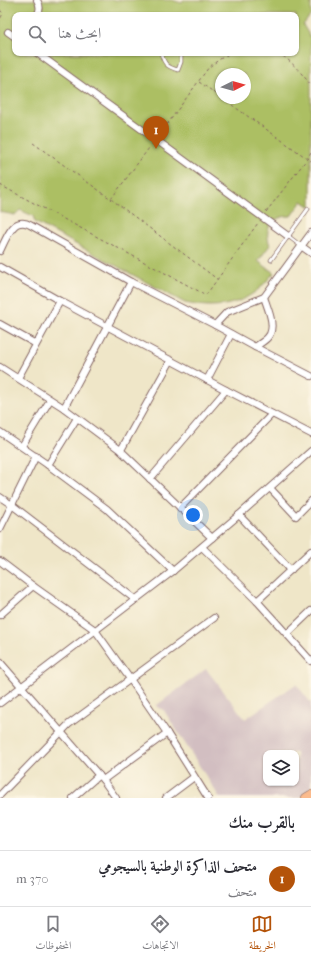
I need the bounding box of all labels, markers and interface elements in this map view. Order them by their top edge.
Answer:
search box [12,12,299,56]
icon: search [26,23,48,45]
text: ابحث هنا [58,24,101,42]
north arrow [215,68,251,104]
pin: 1 [143,116,169,149]
your location [183,505,203,525]
map controls [263,750,299,786]
button: layers [263,750,299,786]
text: بالقرب منك [229,812,295,832]
text: متحف الذاكرة الوطنية بالسيجومي [99,857,257,875]
text: 370 m [16,871,48,886]
text: 1 [280,871,284,886]
text: متحف [228,884,257,899]
tab: المحفوظات [35,913,71,956]
tab: الاتجاهات [142,913,179,956]
tab: الخريطة [249,913,276,956]

